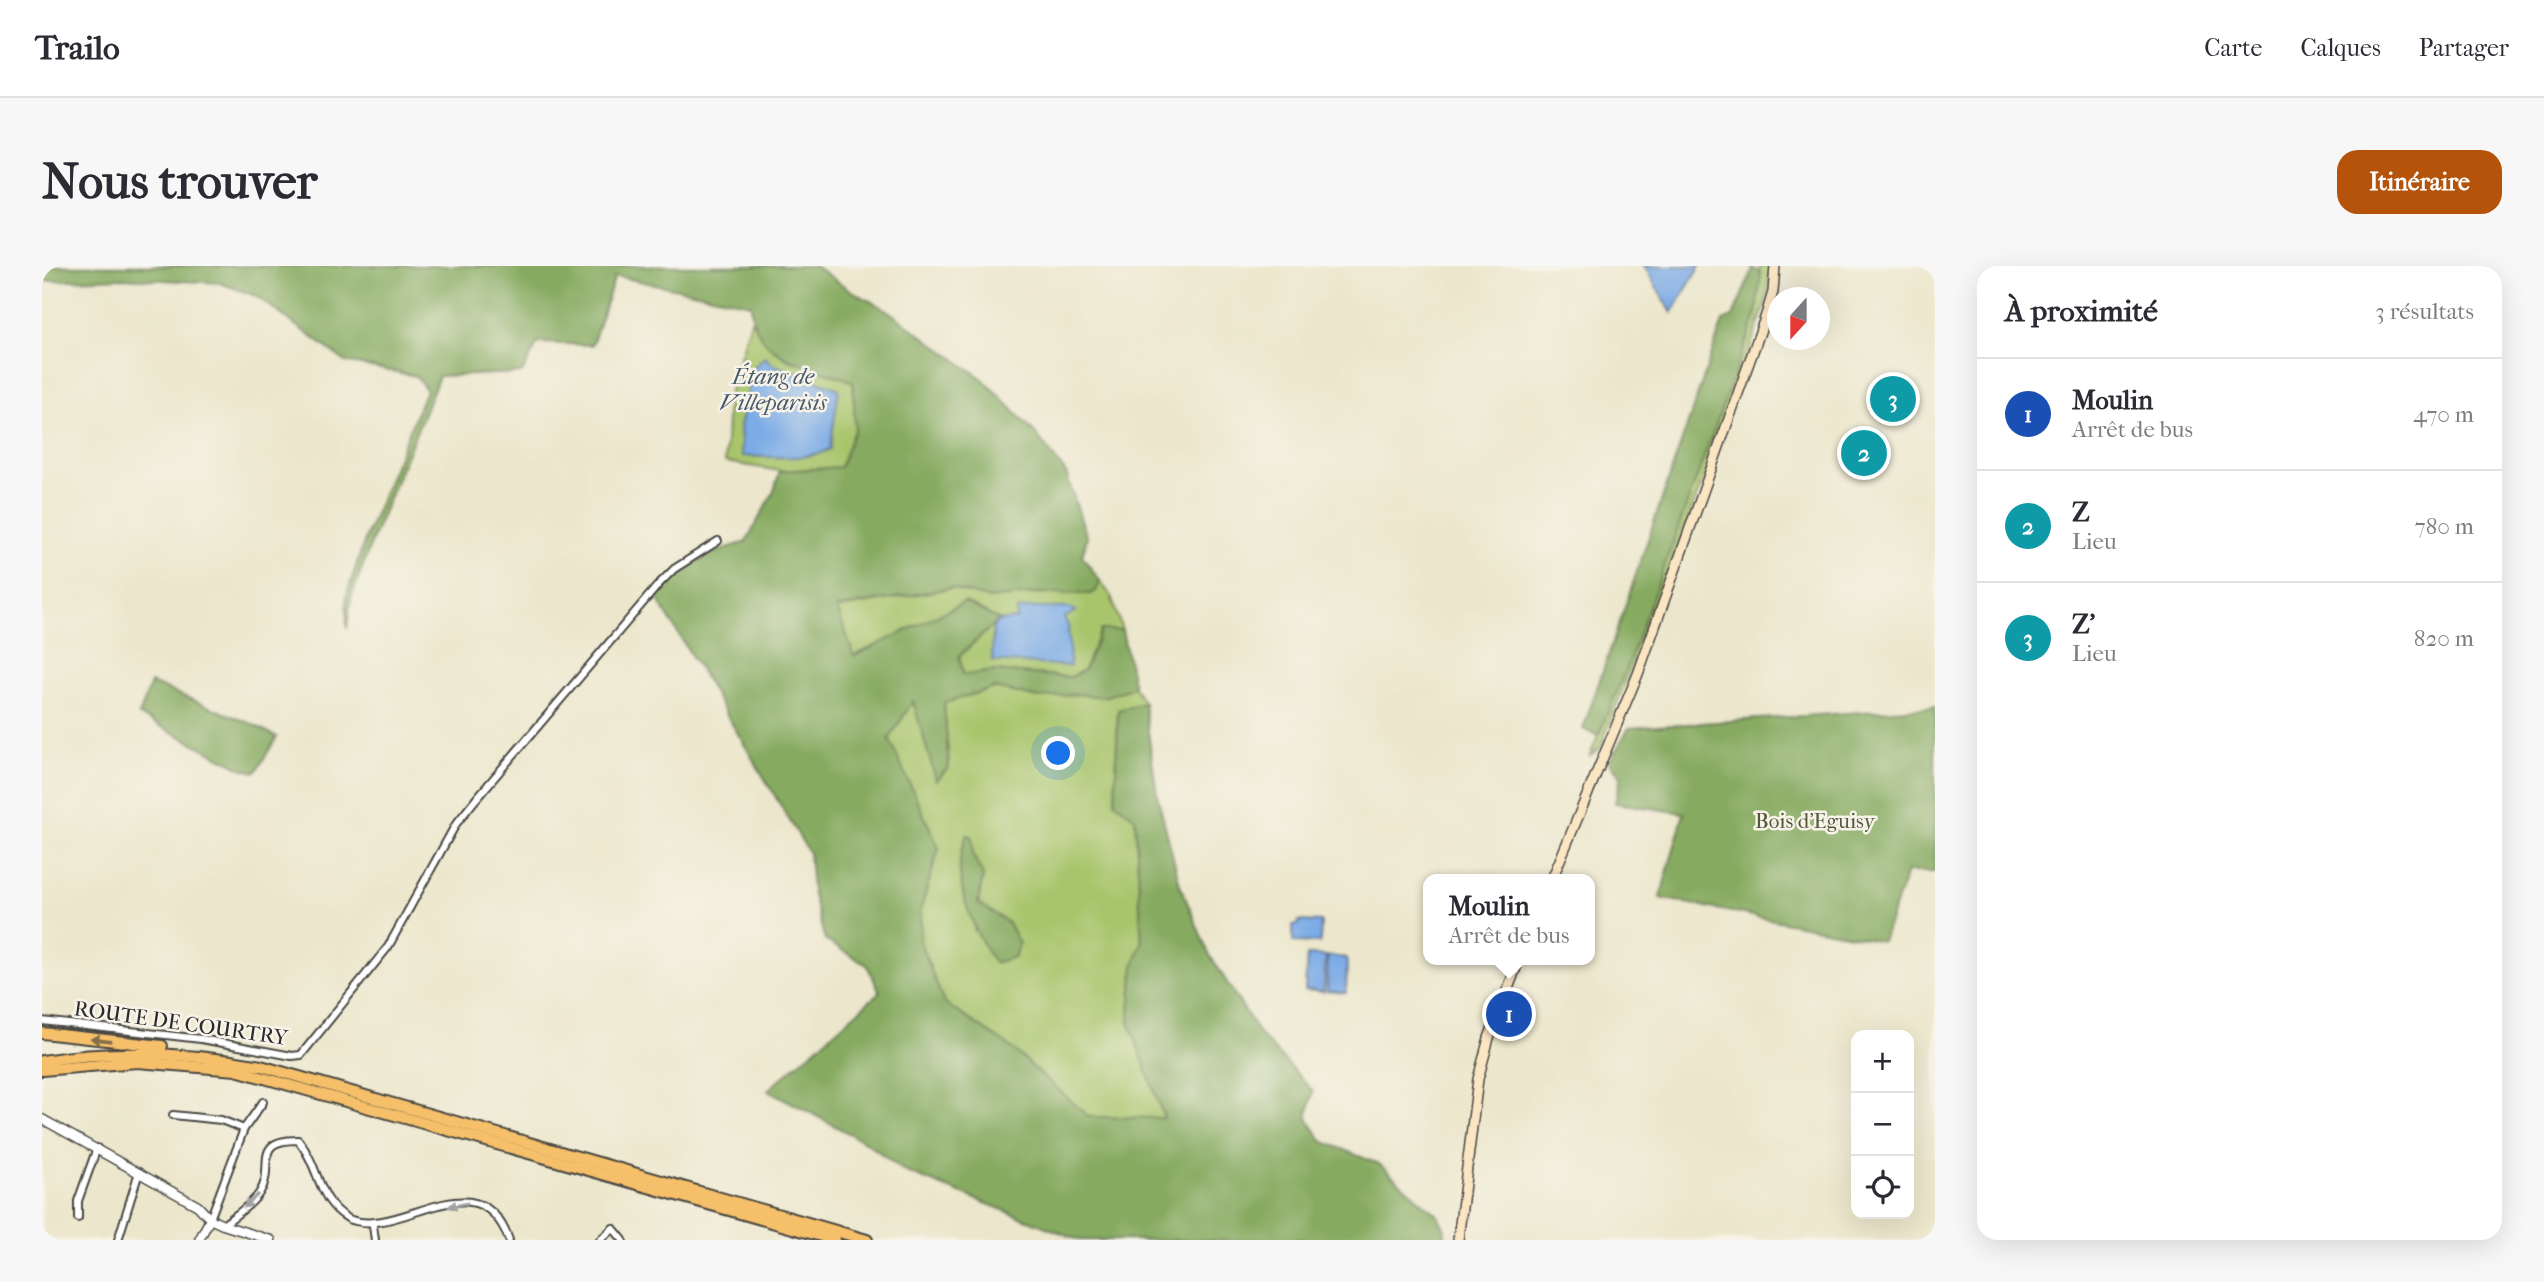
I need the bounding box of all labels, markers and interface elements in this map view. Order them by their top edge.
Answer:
text: Trailo [35,29,120,68]
text: Carte [2204,34,2262,62]
text: Calques [2300,34,2381,62]
text: Partager [2419,34,2509,62]
button: Itinéraire [2337,150,2502,214]
text: Nous trouver [42,153,317,211]
north arrow [1767,287,1830,350]
text: À proximité [2005,294,2158,329]
text: 3 résultats [2375,298,2474,325]
water label: Étang de Villeparisis [720,362,827,416]
pin: 3 [1870,373,1916,425]
text: Moulin [2072,385,2153,416]
text: 1 [2024,401,2032,428]
text: 470 m [2413,401,2474,428]
text: Arrêt de bus [2072,416,2193,443]
pin: 2 [1841,427,1887,479]
text: Z [2072,497,2090,528]
text: 2 [2022,513,2034,540]
text: 780 m [2415,513,2474,540]
text: Lieu [2072,528,2117,555]
text: Z' [2072,609,2095,640]
text: 3 [2023,625,2033,652]
text: 820 m [2414,625,2474,652]
text: Lieu [2072,640,2117,667]
your location [1041,736,1075,770]
park label: Bois d'Eguisy [1755,809,1876,833]
popup [1423,874,1595,965]
text: Moulin [1448,891,1530,922]
text: Arrêt de bus [1448,922,1570,949]
pin: 1 [1486,988,1532,1040]
street label: ROUTE DE COURTRY [73,996,290,1050]
map controls [1851,1030,1914,1219]
button: + [1851,1030,1914,1093]
one-way arrow [89,1034,111,1045]
button: − [1851,1093,1914,1156]
button: locate [1851,1156,1914,1219]
one-way arrow [243,1192,260,1208]
one-way arrow [447,1199,469,1210]

